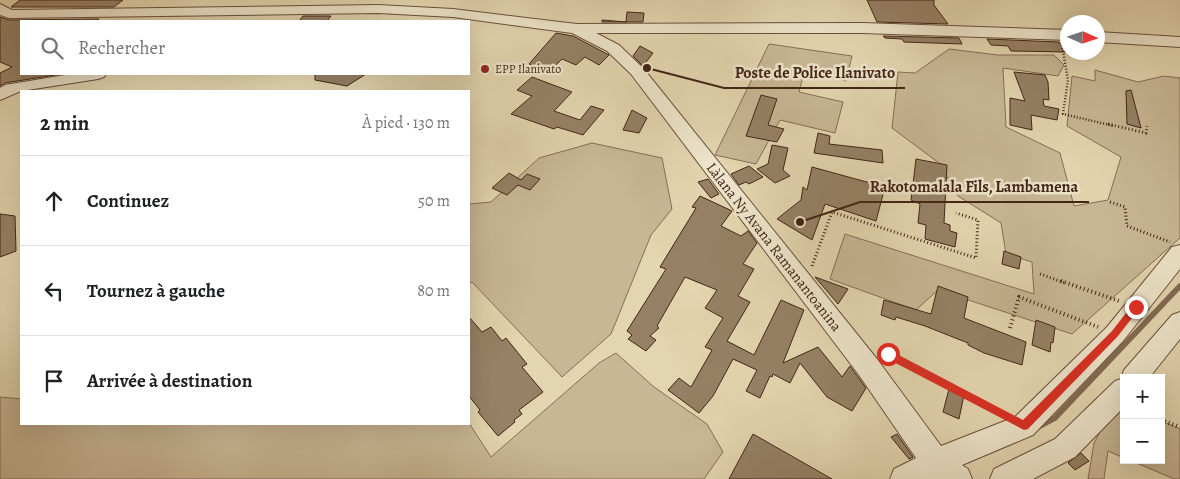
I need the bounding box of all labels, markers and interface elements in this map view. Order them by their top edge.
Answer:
north arrow [1060,15,1105,60]
search box [20,20,470,75]
icon: search [38,34,66,62]
text: Rechercher [78,35,165,61]
callout: Poste de Police Ilanivato [724,57,905,88]
place label: EPP Ilanivato [495,61,561,77]
text: Poste de Police Ilanivato [735,62,895,84]
marker: EPP Ilanivato [479,63,491,75]
text: 2 min [40,109,89,137]
text: À pied · 130 m [362,112,450,134]
street label: Làlana Ny Avana Ramanantoanina [702,158,846,336]
callout: Rakotomalala Fils, Lambamena [860,171,1089,202]
text: Rakotomalala Fils, Lambamena [870,176,1079,198]
icon: ahead [40,187,68,215]
text: Continuez [87,188,169,214]
text: 50 m [418,190,450,212]
icon: left [40,277,68,305]
text: Tournez à gauche [87,278,225,304]
text: 80 m [417,280,450,302]
route end [1125,296,1148,319]
route start [877,343,900,366]
icon: arrive [40,367,68,395]
text: Arrivée à destination [87,368,252,394]
map controls [1120,374,1165,464]
button: + [1120,374,1165,419]
button: − [1120,419,1165,464]

